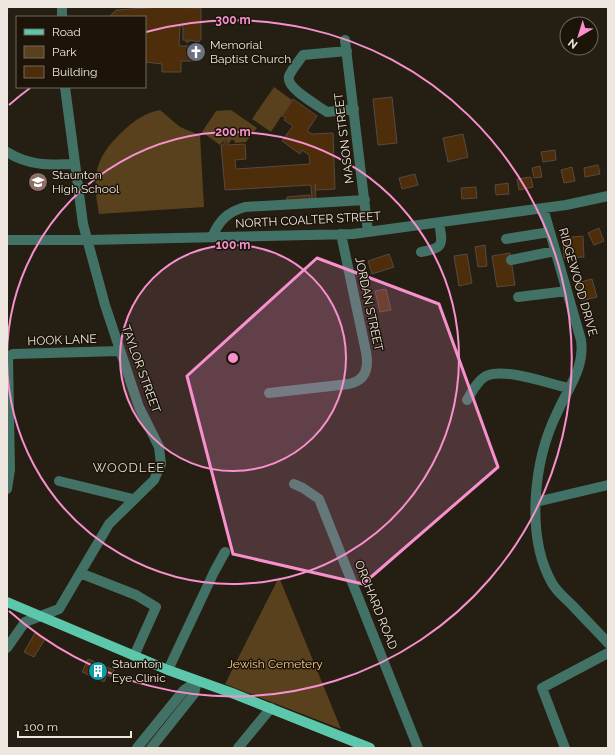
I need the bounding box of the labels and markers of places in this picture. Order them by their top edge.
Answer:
place label: Memorial Baptist Church [210,38,291,66]
church icon: Memorial Baptist Church [185,41,207,63]
place label: Staunton High School [52,168,120,196]
school or university icon: Staunton High School [27,171,49,193]
centre of rings [226,351,240,365]
place label: Staunton Eye Clinic [112,657,166,685]
building icon: Staunton Eye Clinic [87,660,109,682]

